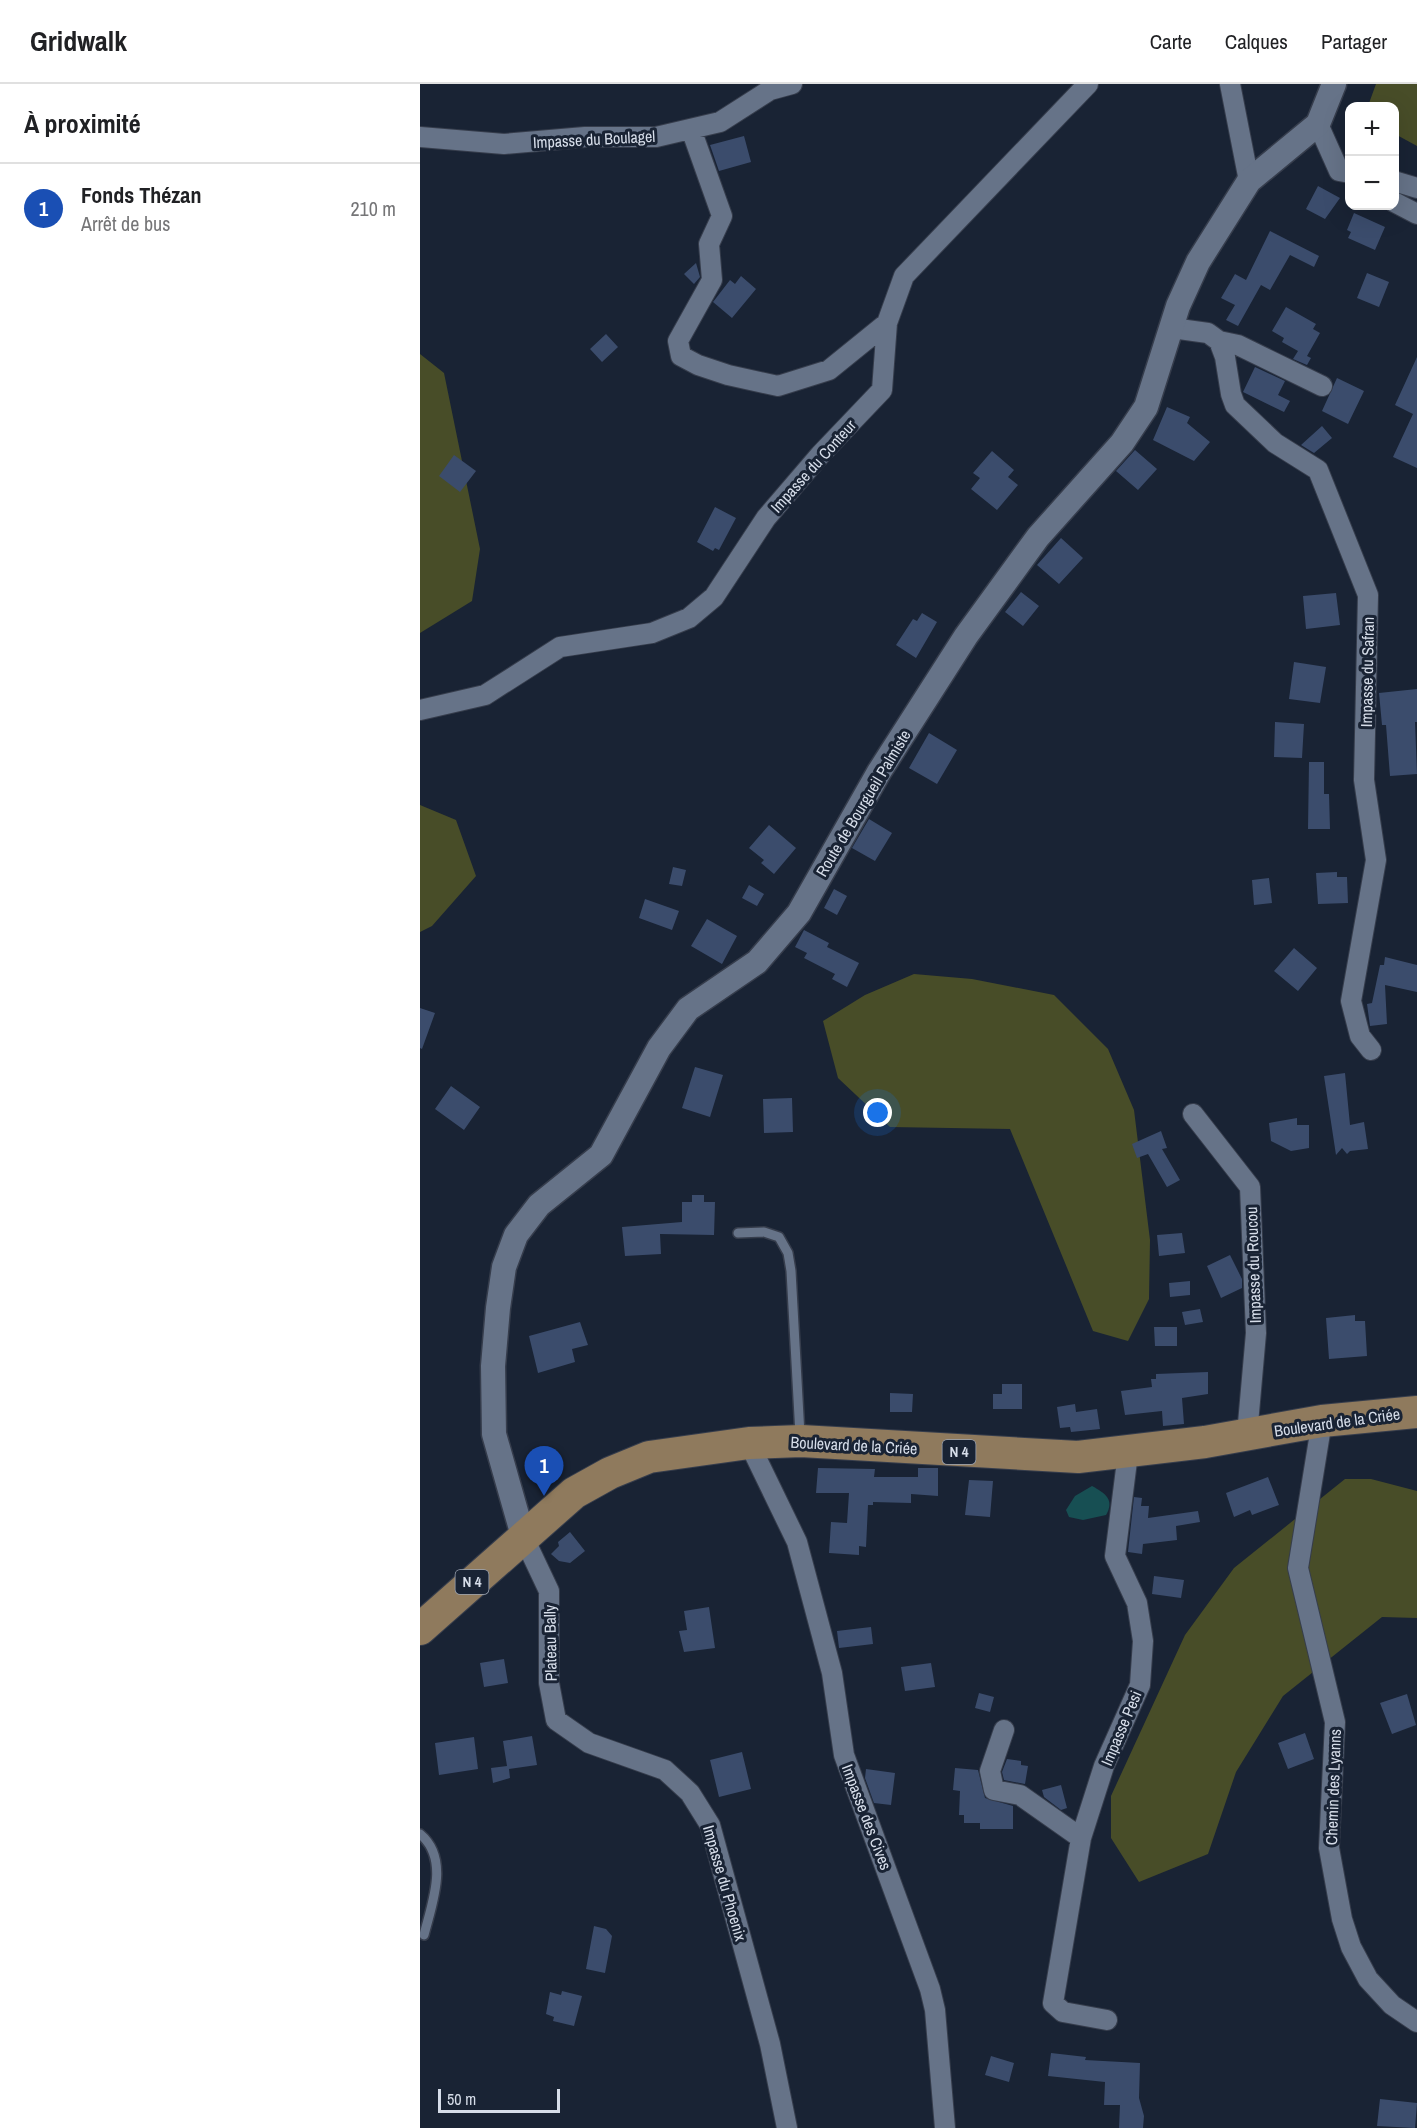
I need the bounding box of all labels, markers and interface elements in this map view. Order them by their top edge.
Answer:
text: Gridwalk [30,22,127,60]
text: Carte [1150,27,1192,56]
text: Calques [1225,27,1288,56]
text: Partager [1321,27,1387,56]
map controls [1345,102,1399,210]
button: + [1345,102,1399,156]
text: À proximité [24,106,141,141]
street label: Impasse du Boulagel [532,125,656,153]
button: − [1345,156,1399,210]
text: Fonds Thézan [81,180,201,210]
text: 1 [39,195,48,222]
text: 210 m [350,195,396,222]
text: Arrêt de bus [81,210,170,237]
street label: Impasse du Conteur [765,414,861,517]
street label: Impasse du Safran [1355,617,1379,727]
street label: Route de Bourgueil Palmiste [810,725,916,881]
your location [863,1098,892,1127]
street label: Impasse du Roucou [1240,1206,1266,1324]
street label: Boulevard de la Criée [1273,1402,1401,1442]
street label: Boulevard de la Criée [790,1431,918,1459]
road number: N 4 [942,1440,976,1464]
pin: 1 [524,1446,564,1496]
road number: N 4 [456,1570,488,1594]
street label: Plateau Bally [538,1604,562,1681]
street label: Impasse Pesi [1095,1687,1147,1769]
street label: Chemin des Lyanns [1320,1729,1346,1845]
street label: Impasse des Cives [837,1761,897,1873]
street label: Impasse du Phoenix [698,1822,752,1944]
scale bar [438,2086,560,2114]
text: 50 m [447,2088,476,2110]

